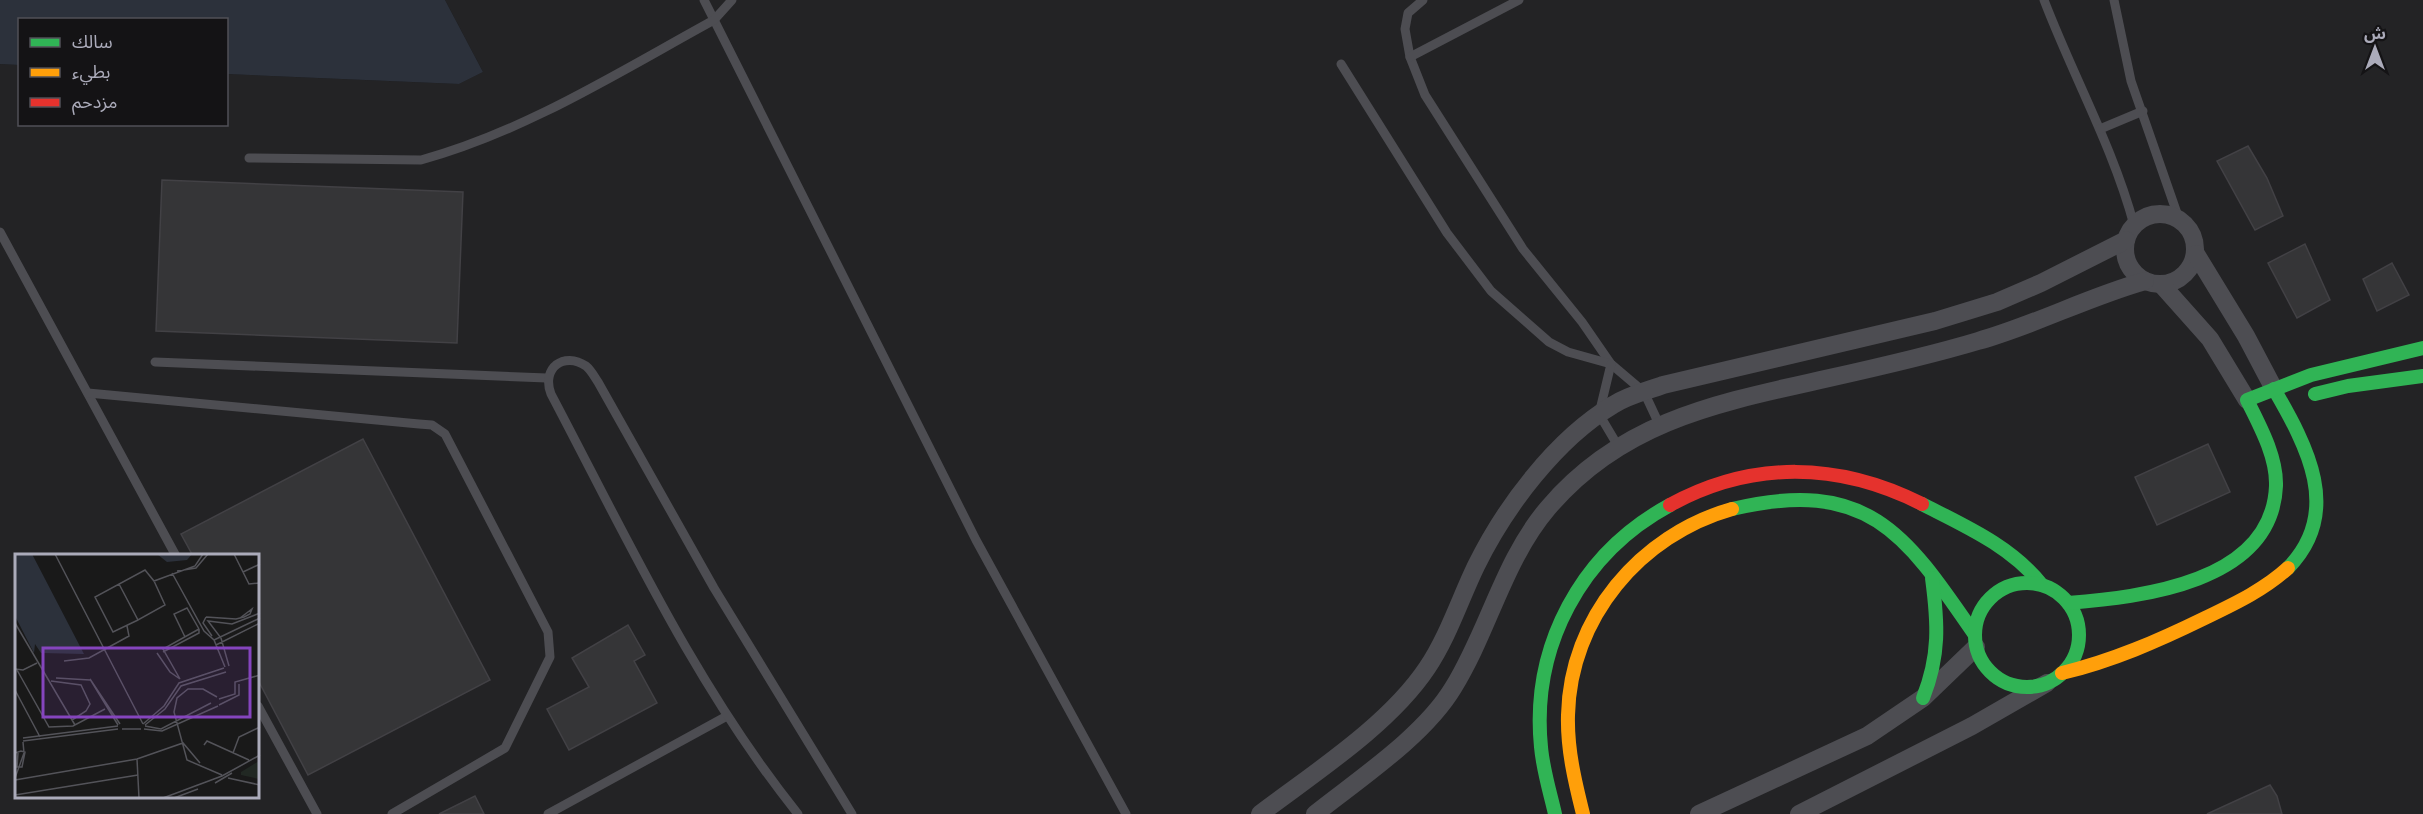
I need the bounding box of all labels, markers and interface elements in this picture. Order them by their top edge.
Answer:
legend [18,18,228,126]
north arrow [2345,18,2405,78]
text: ش [2364,22,2386,44]
text: سالك [72,29,113,53]
text: بطيء [72,59,110,85]
text: مزدحم [72,89,117,115]
inset map [15,554,260,799]

